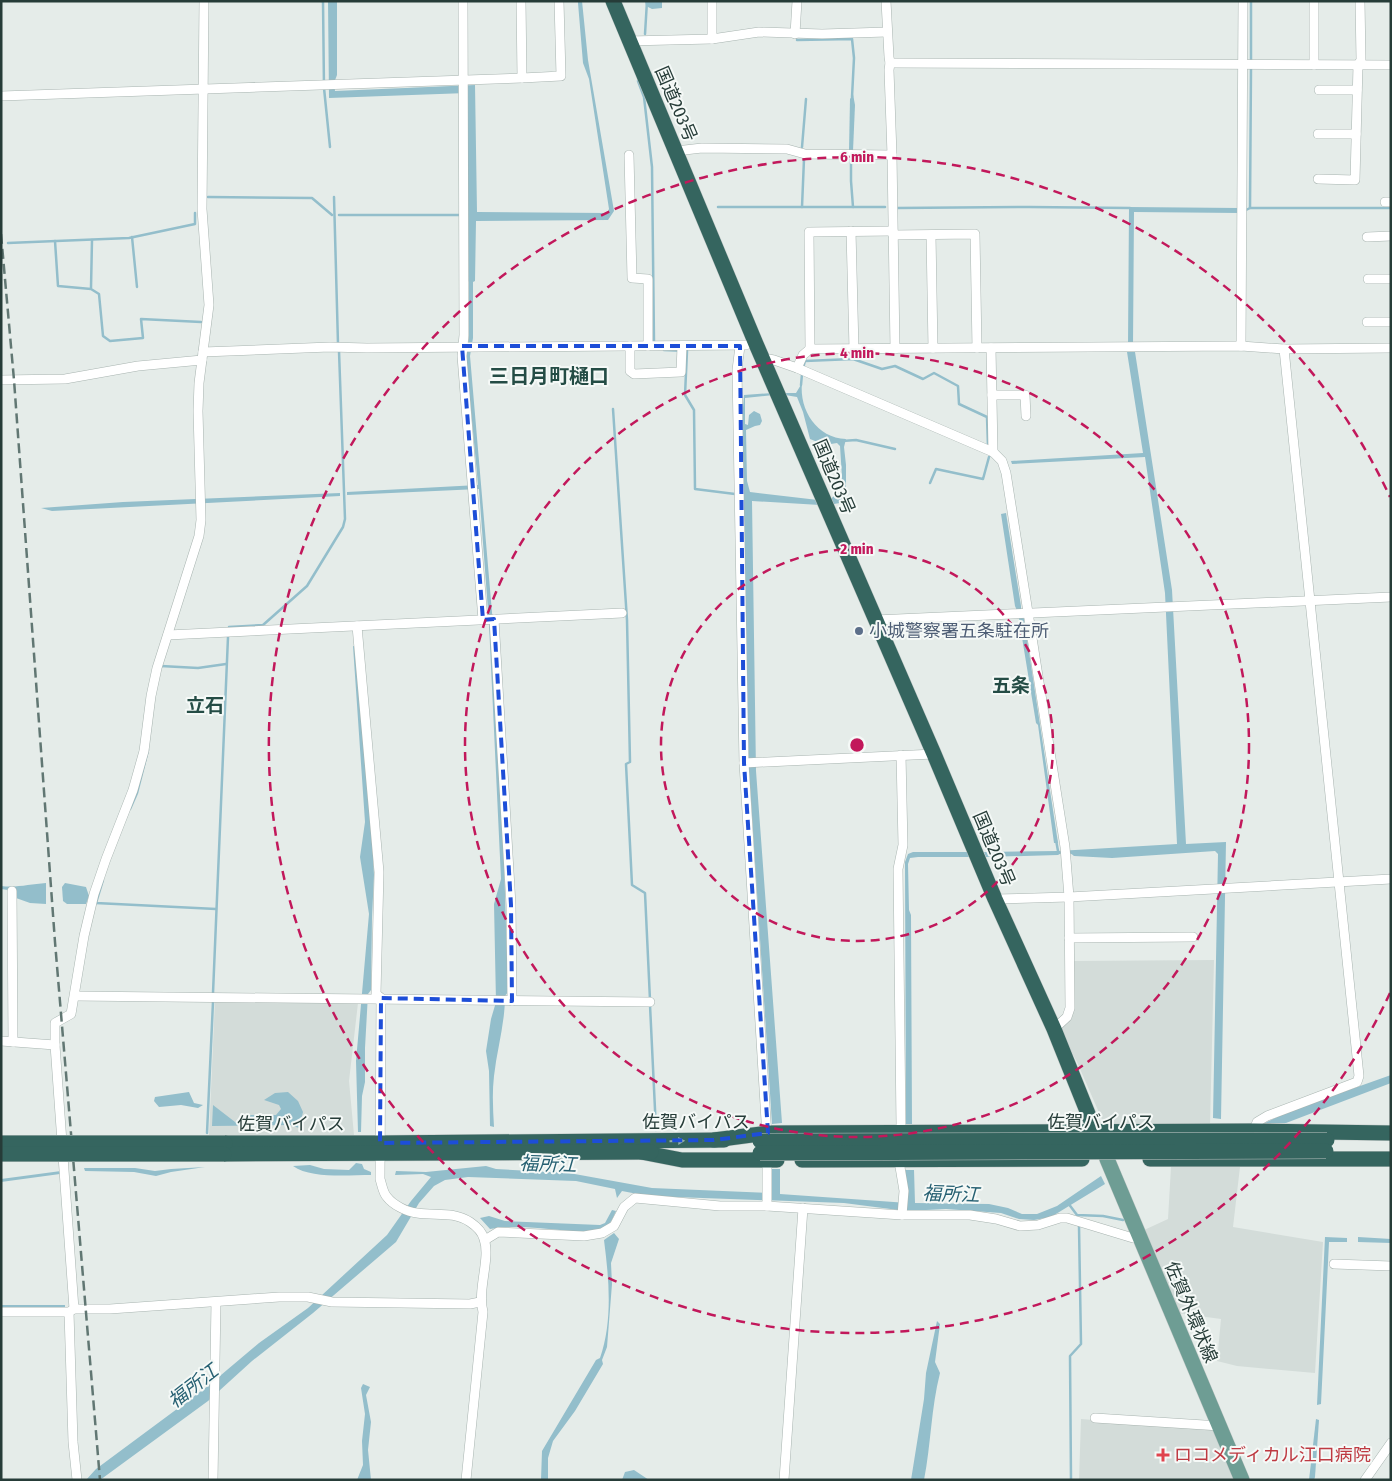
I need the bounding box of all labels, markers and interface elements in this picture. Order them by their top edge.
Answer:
street label: 国道203号 [650,63,702,145]
text: 6 min [840,148,874,166]
text: 4 min [840,344,874,362]
district label: 三日月町樋口 [489,364,609,388]
street label: 国道203号 [808,436,860,518]
text: 2 min [839,540,874,558]
place label: 小城警察署五条駐在所 [869,620,1049,642]
marker: 小城警察署五条駐在所 [853,625,865,637]
district label: 五条 [992,674,1030,697]
district label: 立石 [186,694,224,717]
centre of rings [848,736,866,754]
street label: 国道203号 [968,808,1020,890]
street label: 佐賀バイパス [642,1111,750,1133]
street label: 佐賀バイパス [1047,1111,1155,1133]
street label: 佐賀バイパス [237,1113,345,1135]
one-way arrow [669,1136,685,1144]
water label: 福所江 [519,1152,579,1177]
water label: 福所江 [922,1182,982,1207]
street label: 佐賀外環状線 [1160,1258,1222,1366]
water label: 福所江 [163,1358,224,1413]
place label: ロコメディカル江口病院 [1174,1444,1371,1466]
marker: ロコメディカル江口病院 [1156,1448,1170,1462]

